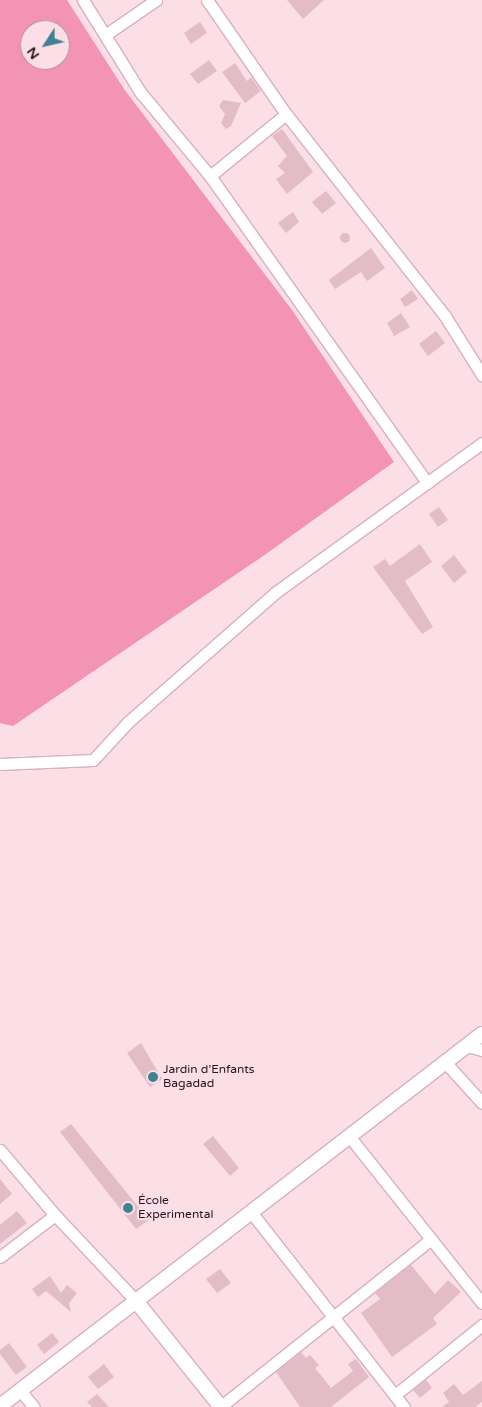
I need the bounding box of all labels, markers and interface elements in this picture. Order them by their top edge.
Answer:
north arrow [20,20,70,70]
text: N [23,44,43,63]
place label: Jardin d’Enfants Bagadad [163,1063,255,1091]
marker: Jardin d’Enfants Bagadad [147,1071,159,1083]
place label: École Experimental [138,1194,213,1222]
marker: École Experimental [122,1202,134,1214]

